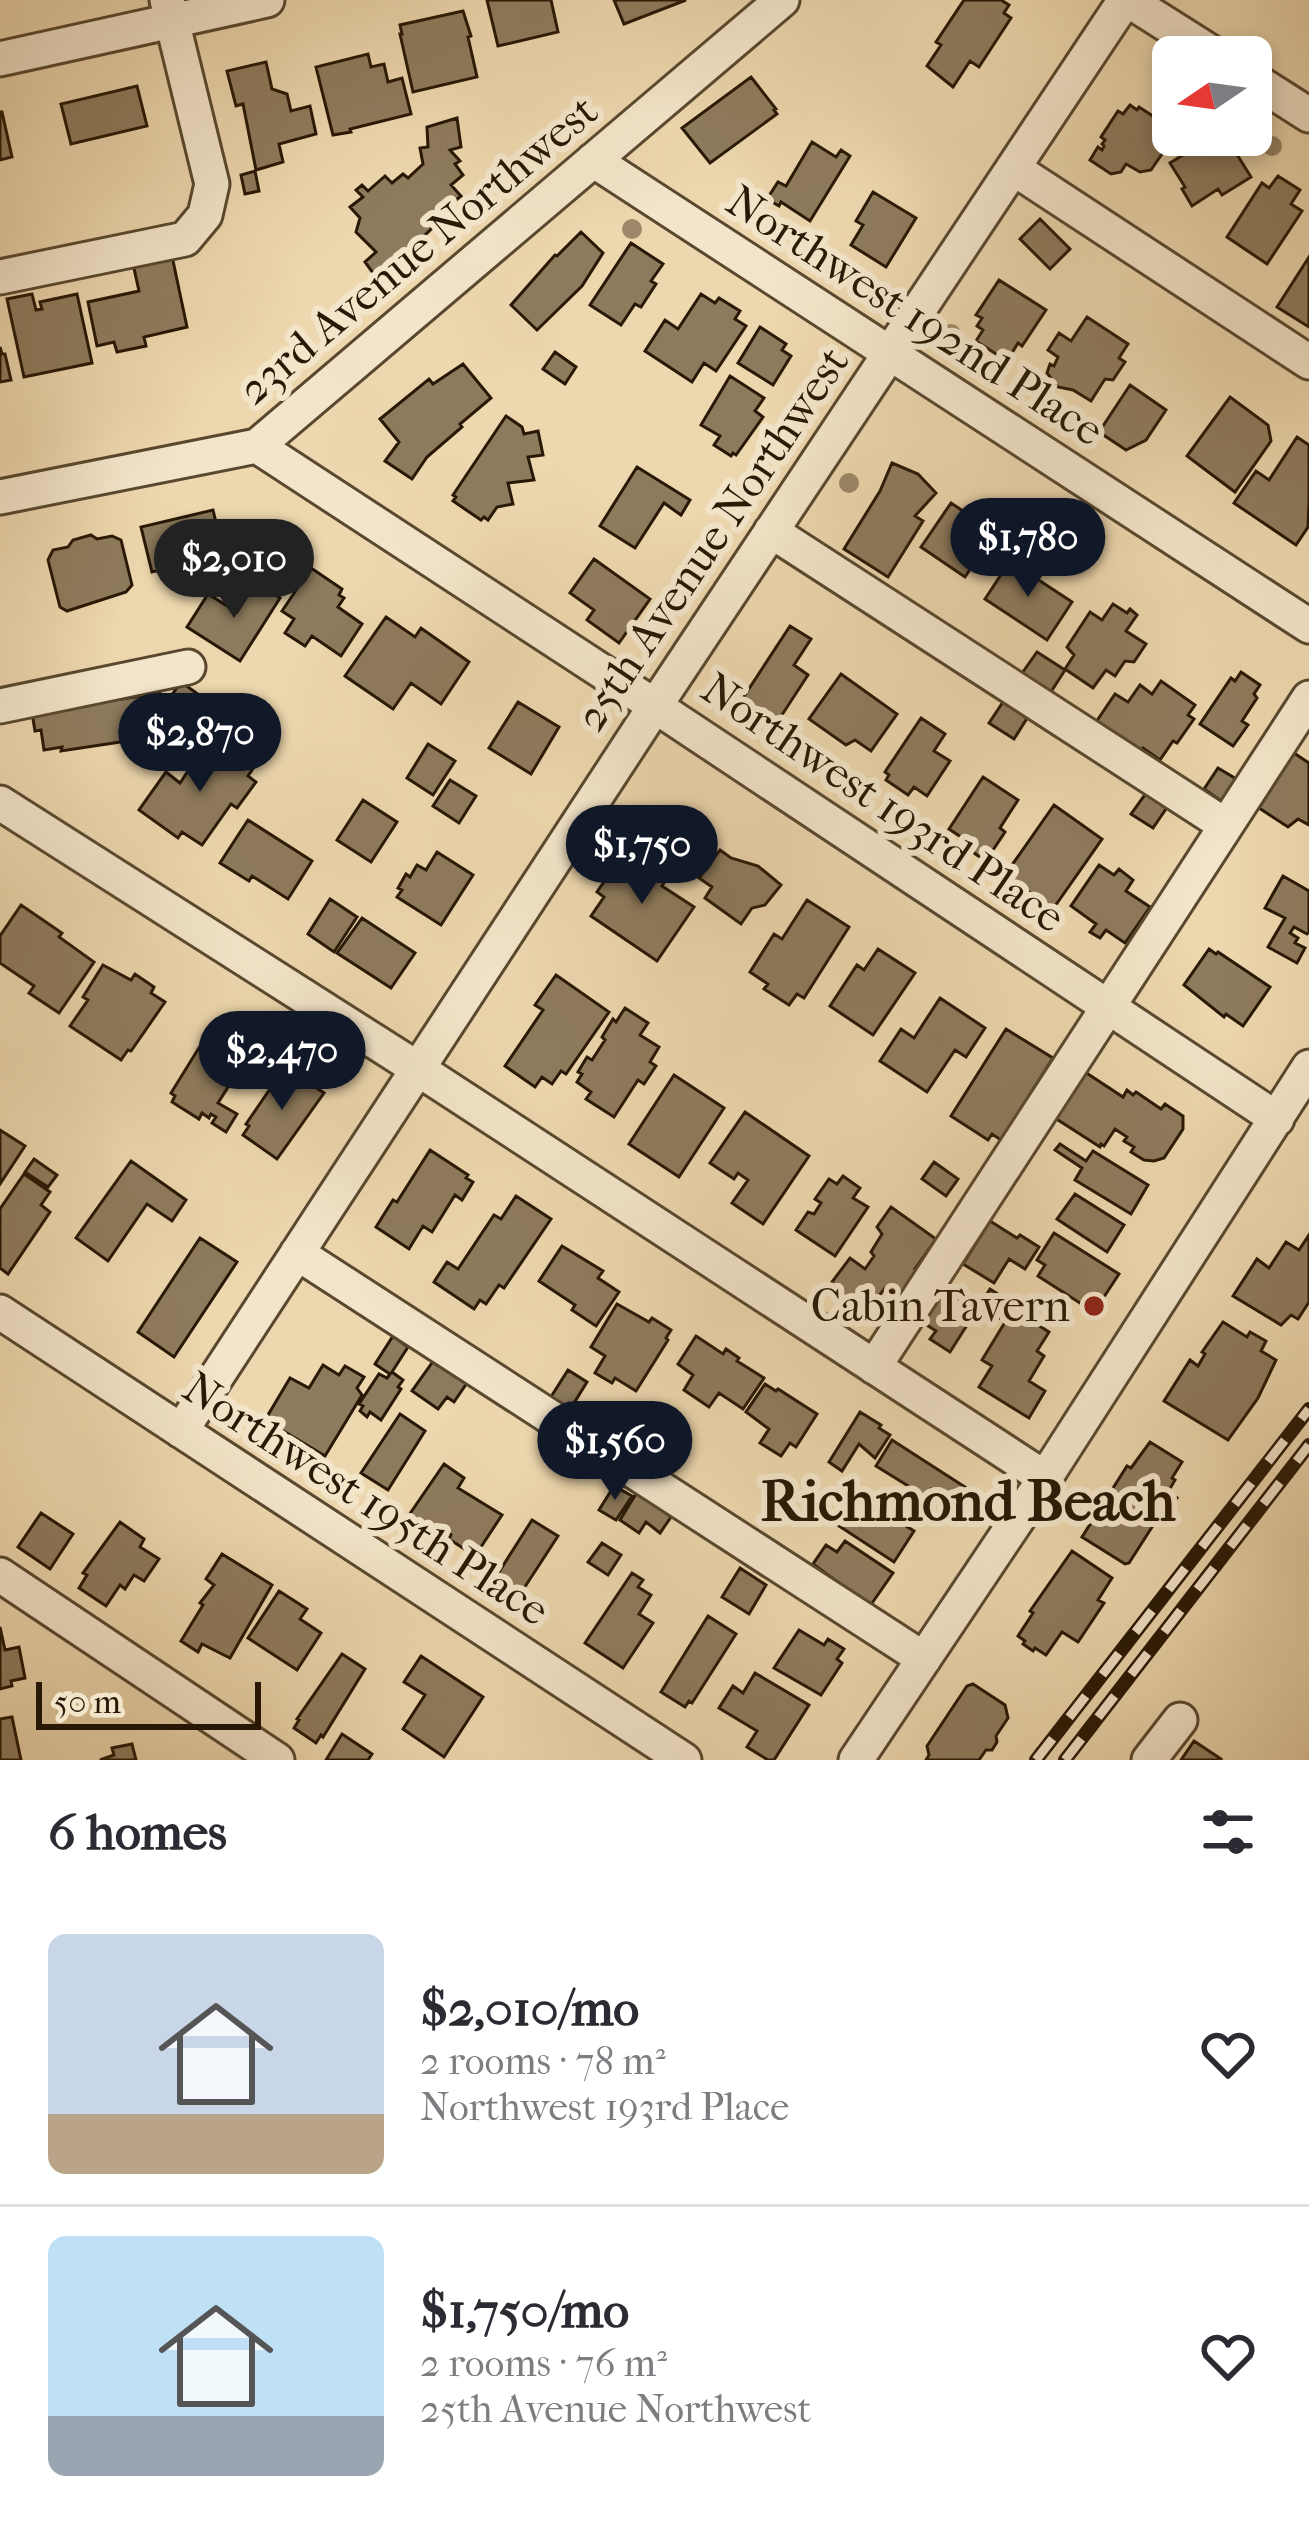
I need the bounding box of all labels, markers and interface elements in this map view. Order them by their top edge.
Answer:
north arrow [1152,36,1272,156]
map controls [1152,36,1272,156]
street label: 23rd Avenue Northwest [228,84,608,416]
street label: Northwest 192nd Place [717,174,1113,458]
street label: 25th Avenue Northwest [564,337,860,741]
pin: $1,780 [930,498,1126,600]
text: $1,780 [977,514,1079,560]
pin: $2,010 [136,519,332,621]
text: $2,010 [181,535,287,581]
street label: Northwest 193rd Place [692,662,1074,944]
pin: $2,870 [102,693,298,795]
text: $2,870 [145,709,255,755]
pin: $1,750 [544,805,740,907]
text: $1,750 [593,821,691,867]
pin: $2,470 [184,1011,380,1113]
text: $2,470 [226,1027,338,1073]
place label: Cabin Tavern [811,1280,1070,1333]
marker: Cabin Tavern [1081,1293,1107,1319]
street label: Northwest 195th Place [173,1361,559,1637]
pin: $1,560 [517,1401,713,1503]
text: $1,560 [564,1417,666,1463]
district label: Richmond Beach [761,1468,1176,1535]
scale bar [36,1676,261,1729]
text: 50 m [54,1683,121,1722]
icon: filters [1195,1799,1261,1865]
text: 6 homes [48,1802,227,1862]
text: $2,010/mo [420,1978,639,2038]
icon: home [144,1982,288,2126]
icon: heart [1195,2021,1261,2087]
text: 2 rooms · 78 m² [420,2038,666,2084]
text: Northwest 193rd Place [420,2084,789,2130]
text: $1,750/mo [420,2280,629,2340]
icon: home [144,2284,288,2428]
icon: heart [1195,2323,1261,2389]
text: 2 rooms · 76 m² [420,2340,667,2386]
text: 25th Avenue Northwest [420,2386,811,2432]

